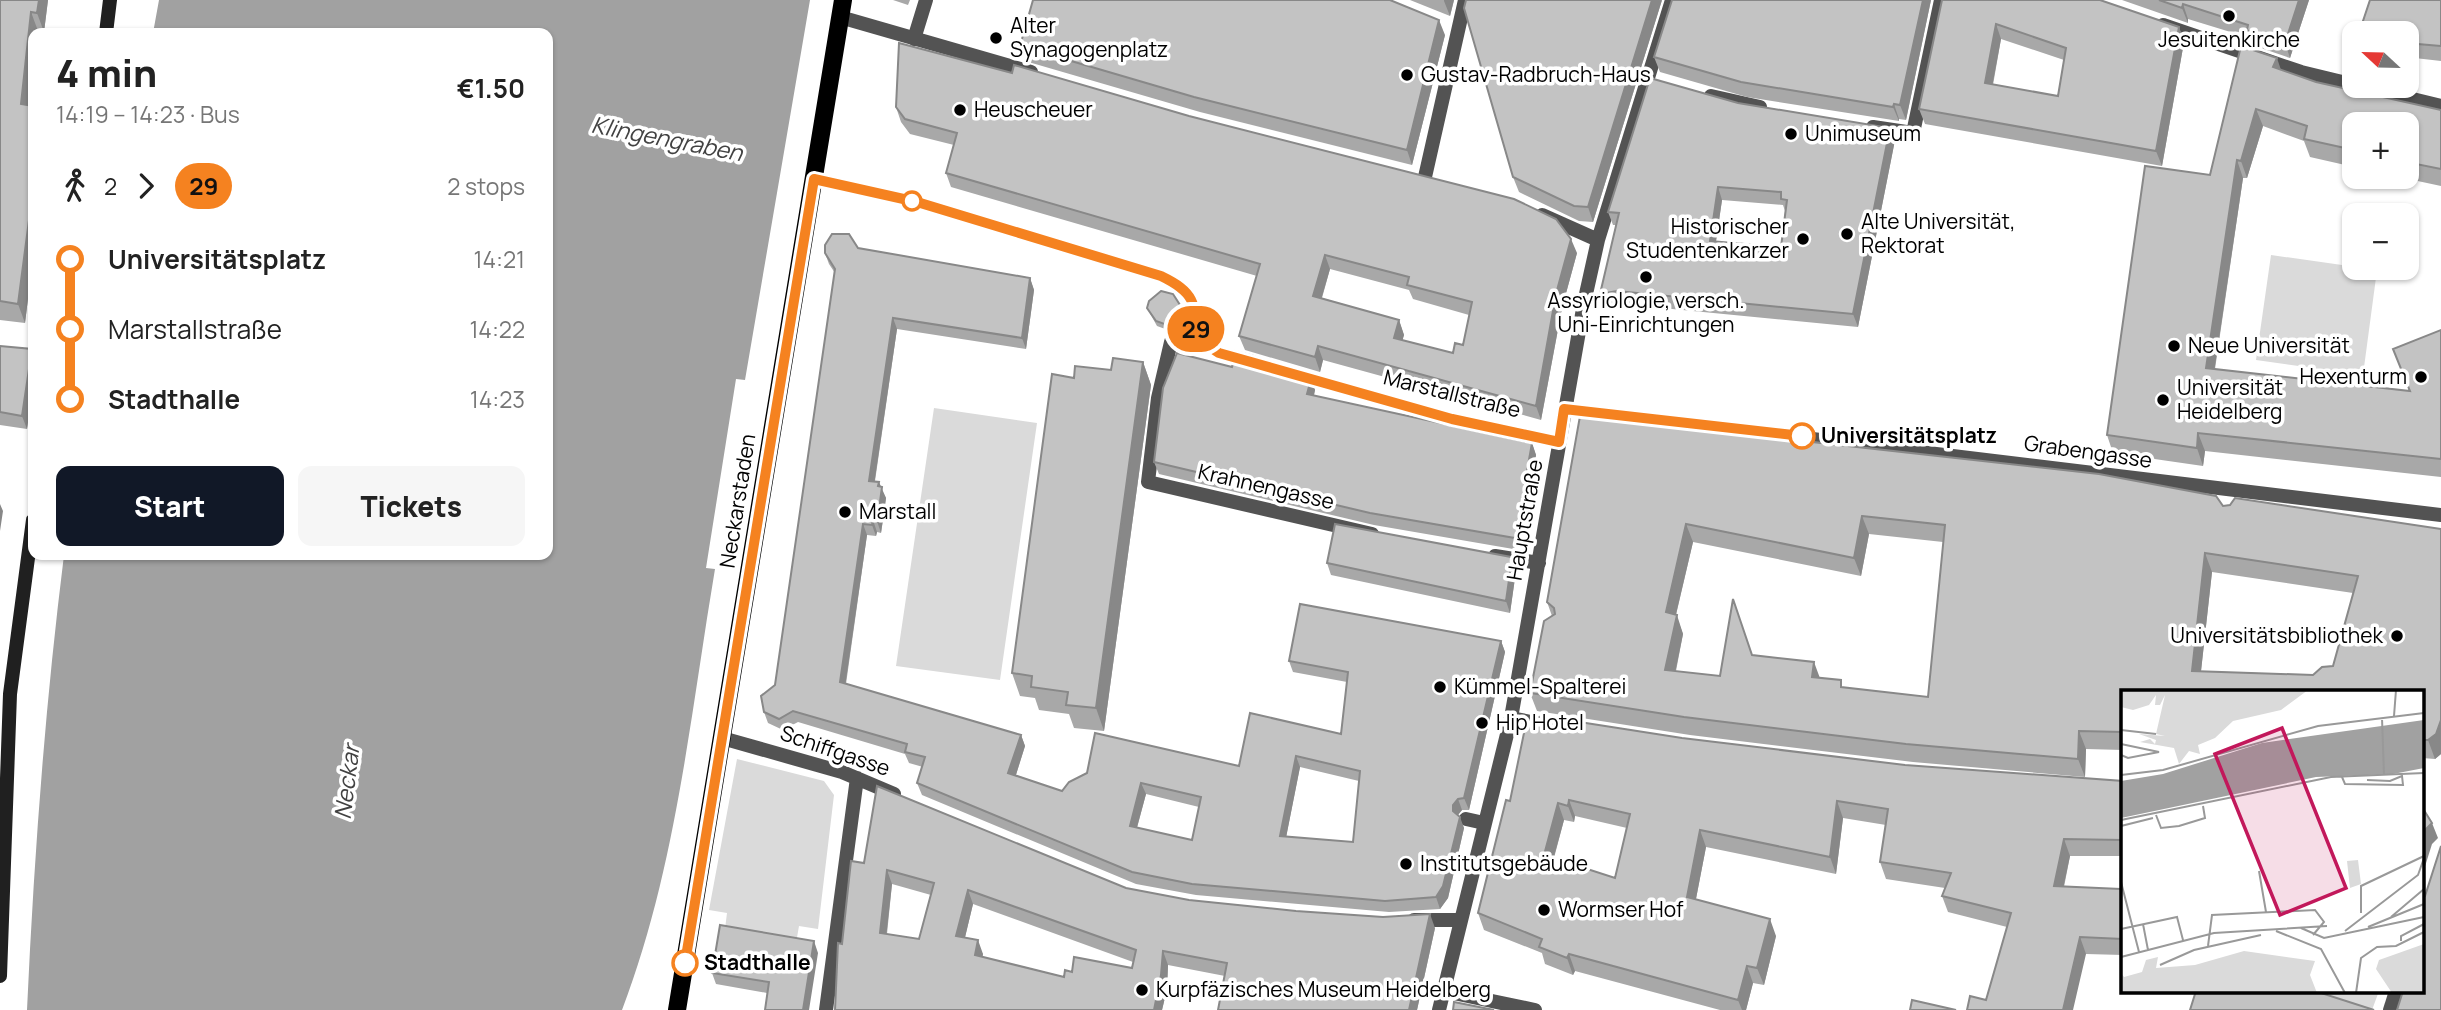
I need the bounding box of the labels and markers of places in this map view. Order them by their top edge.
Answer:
marker: Jesuitenkirche [2221,8,2237,24]
place label: Alter Synagogenplatz [1010,11,1168,63]
place label: Jesuitenkirche [2158,25,2300,53]
marker: Alter Synagogenplatz [988,30,1004,46]
place label: Gustav-Radbruch-Haus [1421,60,1651,88]
marker: Gustav-Radbruch-Haus [1399,67,1415,83]
place label: Heuscheuer [974,95,1093,123]
marker: Heuscheuer [952,102,968,118]
place label: Unimuseum [1805,119,1921,147]
marker: Unimuseum [1783,126,1799,142]
unlabelled marker [902,191,922,211]
place label: Alte Universität, Rektorat [1861,207,2015,259]
place label: Historischer Studentenkarzer [1626,212,1789,264]
marker: Alte Universität, Rektorat [1839,226,1855,242]
marker: Historischer Studentenkarzer [1795,231,1811,247]
marker: Assyriologie, versch. Uni-Einrichtungen [1638,269,1654,285]
place label: Assyriologie, versch. Uni-Einrichtungen [1547,286,1745,338]
place label: Neue Universität [2188,331,2350,359]
marker: Neue Universität [2166,338,2182,354]
place label: Hexenturm [2299,362,2407,390]
marker: Hexenturm [2413,369,2429,385]
place label: Universität Heidelberg [2177,373,2283,425]
marker: Universität Heidelberg [2155,392,2171,408]
place label: Universitätsplatz [1821,421,1997,449]
marker: Universitätsplatz [1789,423,1815,449]
place label: Marstall [859,497,936,525]
marker: Marstall [837,504,853,520]
place label: Universitätsbibliothek [2170,621,2384,649]
marker: Universitätsbibliothek [2389,628,2405,644]
place label: Kümmel-Spalterei [1454,672,1627,700]
marker: Kümmel-Spalterei [1432,679,1448,695]
place label: Hip Hotel [1496,708,1584,736]
marker: Hip Hotel [1474,715,1490,731]
place label: Institutsgebäude [1420,849,1588,877]
marker: Institutsgebäude [1398,856,1414,872]
place label: Wormser Hof [1558,895,1684,923]
marker: Wormser Hof [1536,902,1552,918]
place label: Stadthalle [704,948,811,976]
marker: Stadthalle [672,950,698,976]
place label: Kurpfäzisches Museum Heidelberg [1156,975,1491,1003]
marker: Kurpfäzisches Museum Heidelberg [1134,982,1150,998]

